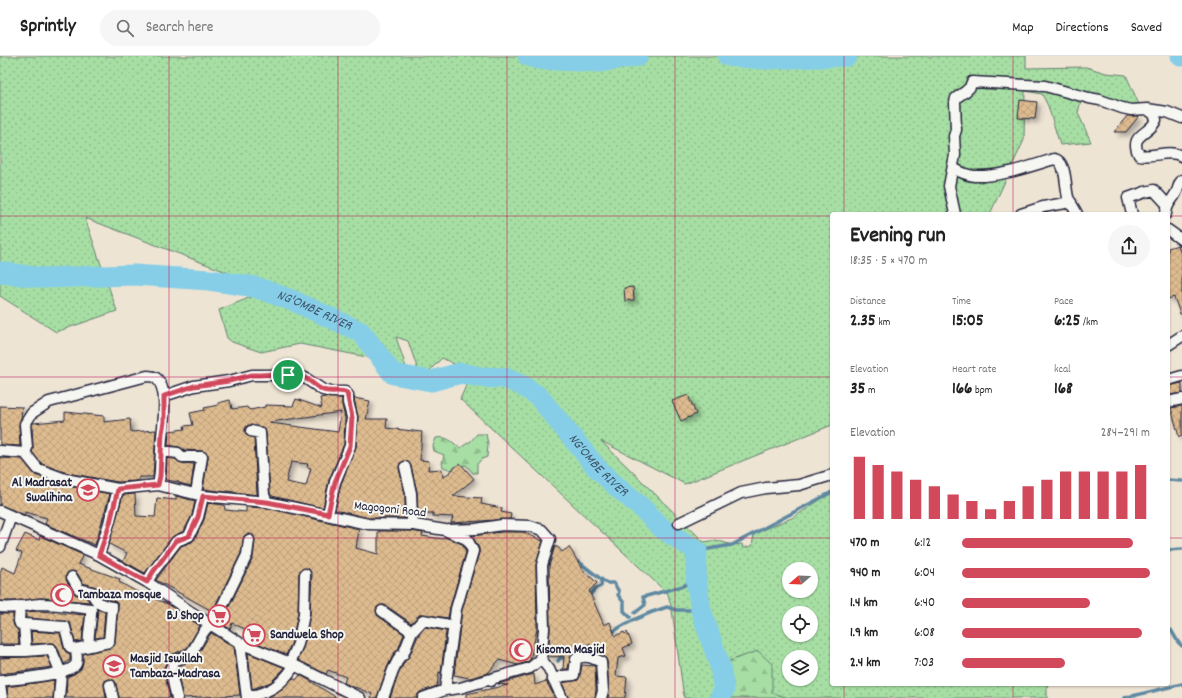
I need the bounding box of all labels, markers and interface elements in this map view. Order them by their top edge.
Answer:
search box [100,10,380,46]
text: Sprintly [20,14,76,41]
icon: search [114,17,136,39]
text: Search here [146,17,213,39]
text: Map [1012,18,1034,38]
text: Directions [1056,18,1109,38]
text: Saved [1131,18,1162,38]
text: Evening run [850,221,946,252]
button: share [1108,225,1150,267]
text: 18:35 · 5 × 470 m [850,252,927,271]
water label: NG'OMBE RIVER [274,286,356,337]
text: Distance [850,294,886,310]
text: Time [952,294,971,310]
text: Pace [1054,294,1073,310]
text: 2.35 [850,310,876,334]
text: 15:05 [952,310,984,334]
text: 6:25 [1054,310,1080,334]
text: km [876,315,890,331]
text: /km [1080,315,1098,331]
pin [271,358,305,392]
text: Elevation [850,362,888,378]
text: Heart rate [952,362,996,378]
text: kcal [1054,362,1071,378]
icon: arrive [277,364,299,386]
text: 35 [850,378,865,402]
text: 166 [952,378,972,402]
text: 168 [1054,378,1073,402]
text: m [865,383,876,399]
text: bpm [972,383,992,399]
text: Elevation [850,424,895,443]
text: 284–291 m [1101,424,1150,443]
water label: NG'OMBE RIVER [563,430,633,503]
place label: Al Madrasat Swalihina [12,474,73,508]
school or university icon: Al Madrasat Swalihina [75,477,101,503]
street label: Magogoni Road [353,497,427,523]
text: 470 m [850,534,879,553]
text: 6:12 [914,534,931,553]
north arrow [782,562,818,598]
map controls [782,562,818,686]
text: 940 m [850,564,880,583]
text: 6:04 [914,564,935,583]
mosque icon: Tambaza mosque [49,582,75,608]
place label: Tambaza mosque [78,586,162,605]
text: 1.4 km [850,594,878,613]
text: 6:40 [914,594,935,613]
supermarket icon: BJ Shop [206,603,232,629]
button: locate [782,606,818,642]
place label: BJ Shop [167,607,204,626]
supermarket icon: Sandwela Shop [241,622,267,648]
text: 1.9 km [850,624,878,643]
text: 6:08 [914,624,935,643]
place label: Sandwela Shop [270,626,344,645]
mosque icon: Kisoma Masjid [508,637,534,663]
place label: Kisoma Masjid [536,641,605,660]
place label: Masjid Iswillah Tambaza-Madrasa [130,650,221,684]
button: layers [782,650,818,686]
school or university icon: Masjid Iswillah Tambaza-Madrasa [101,653,127,679]
text: 2.4 km [850,654,880,673]
text: 7:03 [914,654,934,673]

